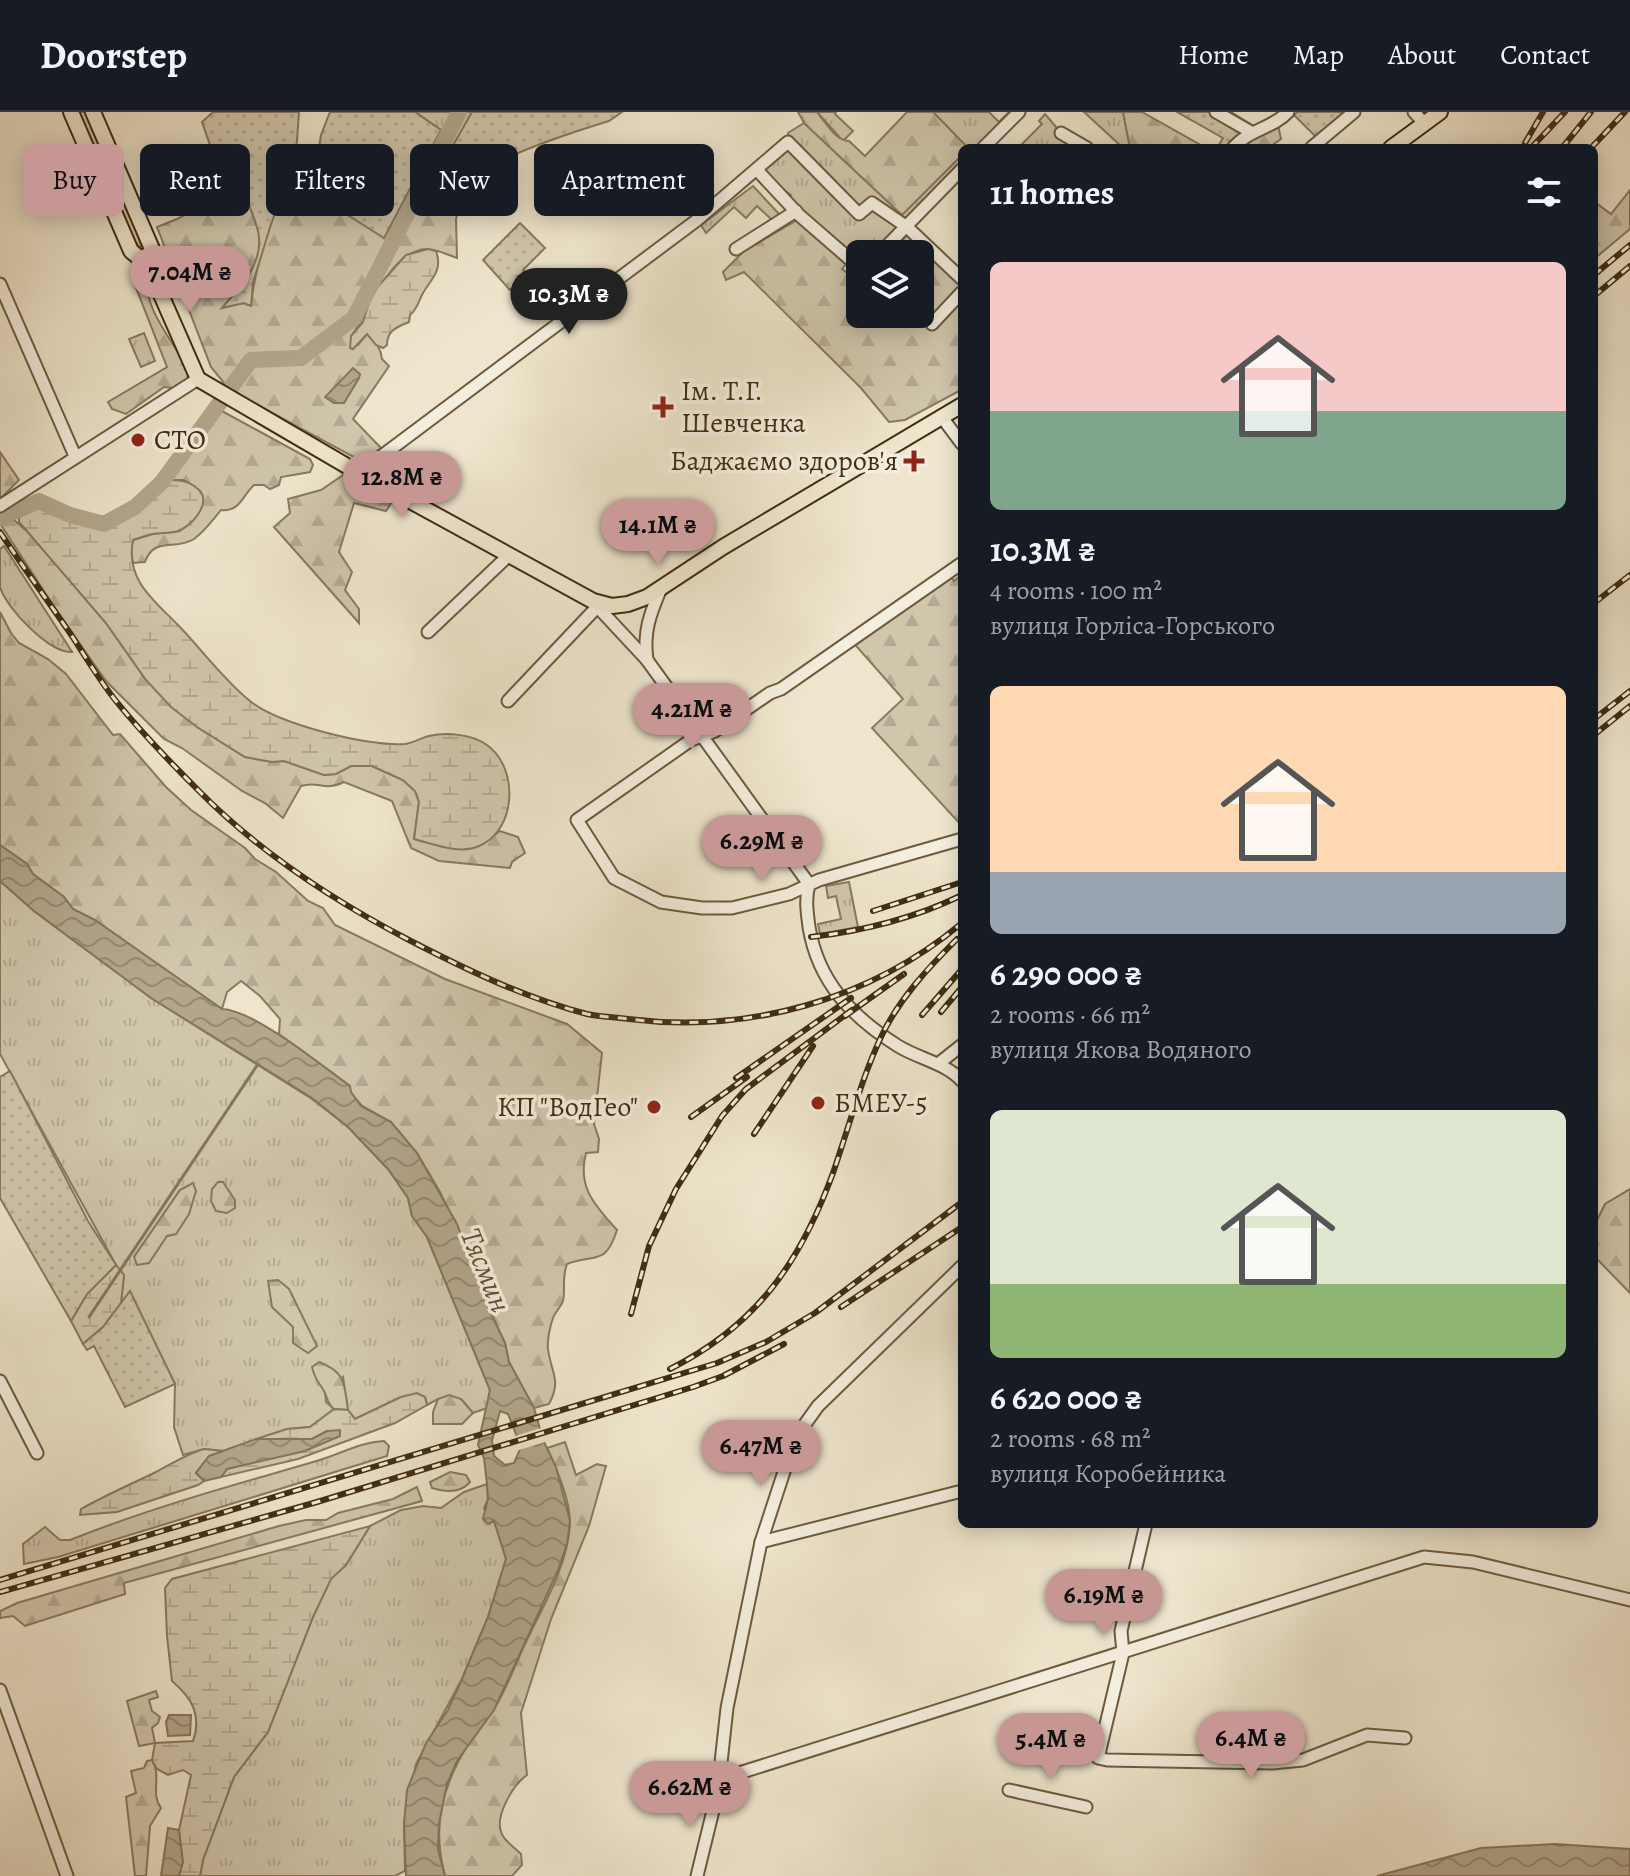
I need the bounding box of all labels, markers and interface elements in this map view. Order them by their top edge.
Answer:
text: Doorstep [40,29,187,81]
text: Home [1178,36,1249,74]
text: Map [1293,36,1344,74]
text: About [1388,36,1456,74]
text: Contact [1500,36,1590,74]
chip: Buy [24,144,124,216]
chip: Rent [140,144,250,216]
chip: Filters [266,144,394,216]
chip: New [410,144,518,216]
chip: Apartment [534,144,714,216]
text: 11 homes [990,169,1114,216]
icon: filters [1522,170,1566,214]
map controls [846,240,934,328]
button: layers [846,240,934,328]
pin: 7.04M ₴ [116,246,264,314]
text: 7.04M ₴ [148,254,232,289]
pin: 10.3M ₴ [495,268,643,336]
text: 10.3M ₴ [528,276,610,311]
icon: home [1206,314,1350,458]
place label: Ім. Т.Г. Шевченка [681,372,806,442]
marker: Ім. Т.Г. Шевченка [652,396,674,418]
place label: СТО [154,421,206,459]
marker: СТО [129,431,147,449]
place label: Баджаємо здоров'я [670,442,898,480]
pin: 12.8M ₴ [328,451,476,519]
marker: Баджаємо здоров'я [905,452,923,470]
text: 12.8M ₴ [361,459,443,494]
pin: 14.1M ₴ [584,499,732,567]
text: 14.1M ₴ [619,507,697,542]
text: 10.3M ₴ [990,526,1096,573]
text: 4 rooms · 100 m² [990,573,1162,608]
text: вулиця Горліса-Горського [990,608,1275,643]
pin: 4.21M ₴ [618,683,766,751]
text: 4.21M ₴ [651,691,733,726]
icon: home [1206,738,1350,882]
pin: 6.29M ₴ [688,815,836,883]
text: 6.29M ₴ [720,823,804,858]
text: 6 290 000 ₴ [990,950,1143,997]
text: 2 rooms · 66 m² [990,997,1150,1032]
text: вулиця Якова Водяного [990,1032,1252,1067]
place label: БМЕУ-5 [834,1084,928,1122]
place label: КП "ВодГео" [497,1088,638,1126]
marker: БМЕУ-5 [809,1094,827,1112]
marker: КП "ВодГео" [645,1098,663,1116]
icon: home [1206,1162,1350,1306]
water label: Тясмин [451,1222,521,1318]
text: 6 620 000 ₴ [990,1374,1143,1421]
pin: 6.47M ₴ [687,1420,835,1488]
text: 2 rooms · 68 m² [990,1421,1151,1456]
text: 6.47M ₴ [720,1428,803,1463]
text: вулиця Коробейника [990,1456,1226,1491]
pin: 6.19M ₴ [1030,1569,1178,1637]
text: 6.19M ₴ [1063,1577,1145,1612]
pin: 6.4M ₴ [1186,1712,1316,1780]
pin: 5.4M ₴ [986,1713,1116,1781]
text: 6.4M ₴ [1215,1720,1287,1755]
text: 5.4M ₴ [1016,1721,1086,1756]
pin: 6.62M ₴ [616,1761,764,1829]
text: 6.62M ₴ [648,1769,732,1804]

